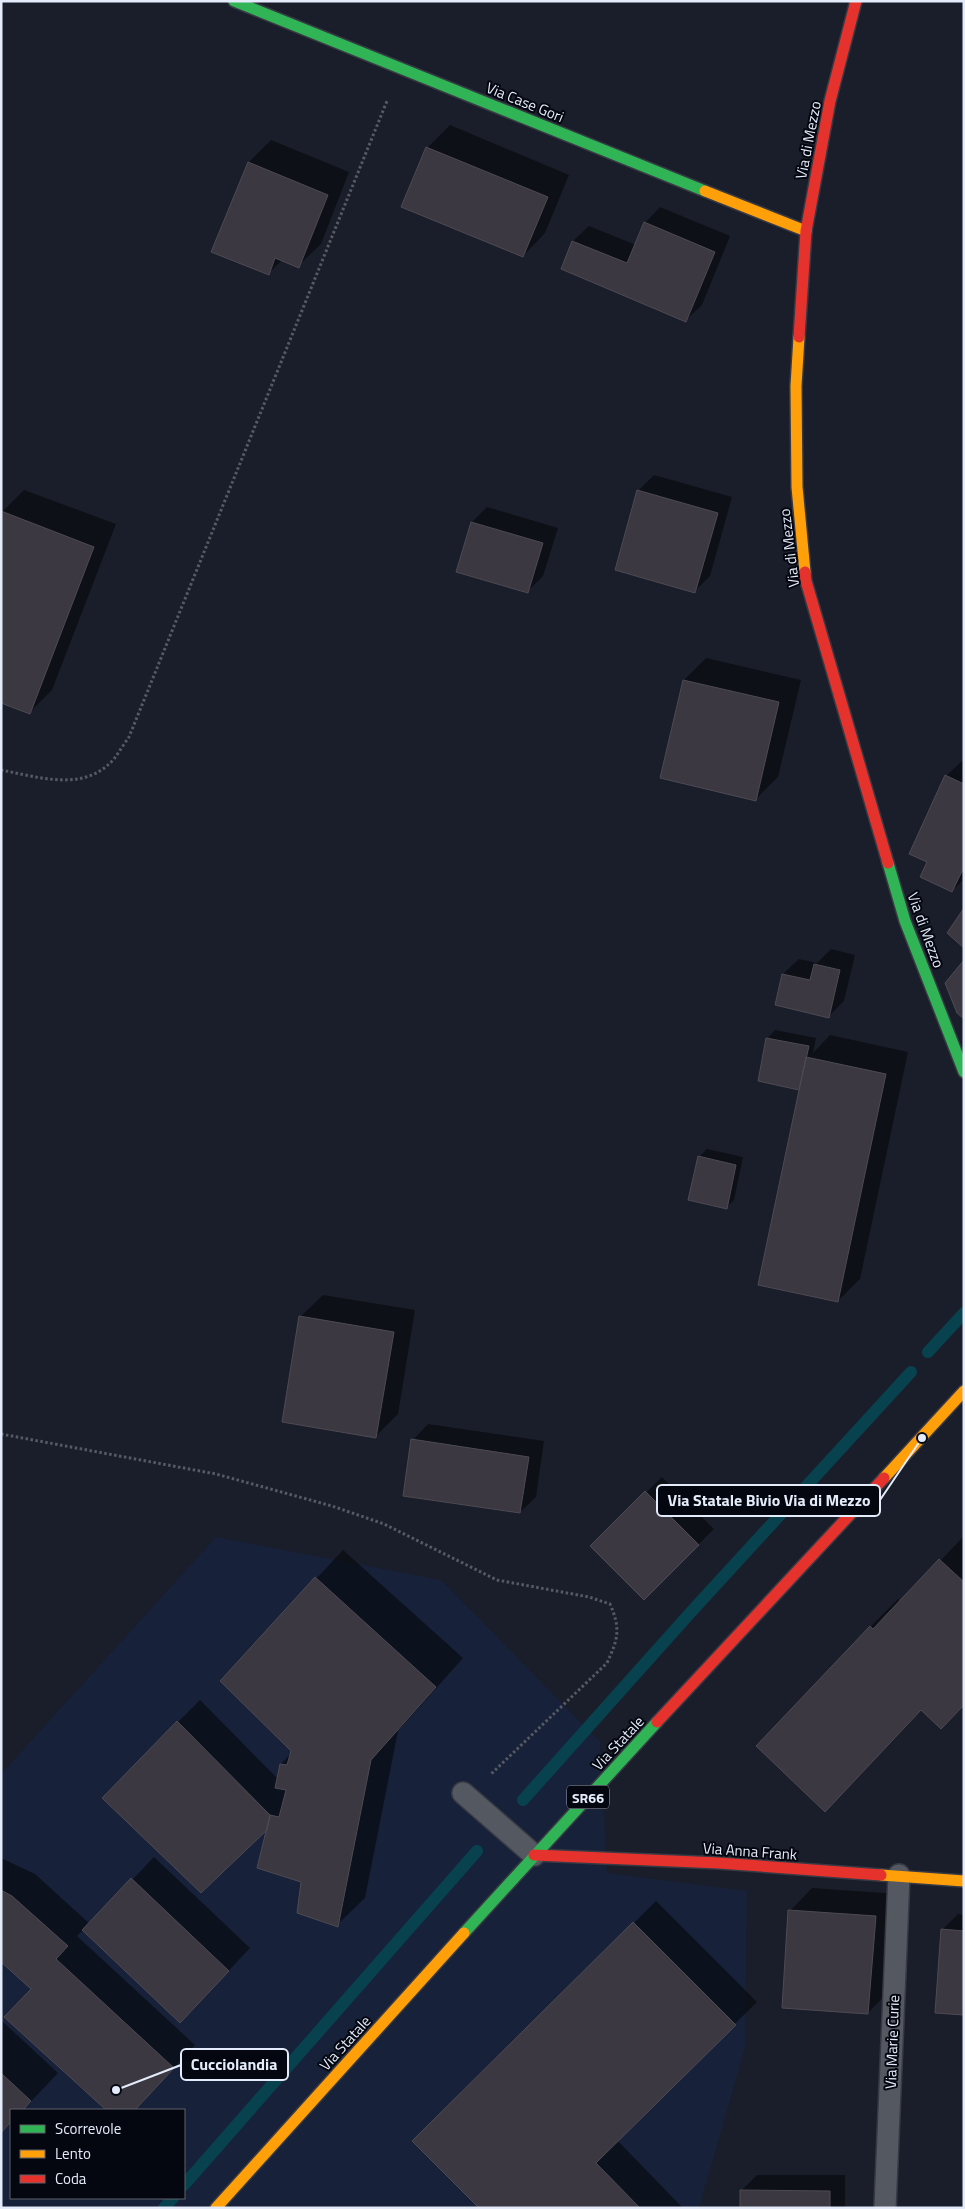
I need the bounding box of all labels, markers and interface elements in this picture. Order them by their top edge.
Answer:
street label: Via Case Gori [483,76,567,128]
street label: Via di Mezzo [789,99,827,181]
street label: Via di Mezzo [773,507,805,589]
street label: Via di Mezzo [902,889,950,971]
callout: Via Statale Bivio Via di Mezzo [657,1485,880,1516]
text: Via Statale Bivio Via di Mezzo [668,1488,870,1512]
street label: Via Statale [587,1710,649,1776]
road number: SR66 [567,1785,609,1808]
street label: Via Anna Frank [702,1836,798,1866]
street label: Via Marie Curie [879,1994,905,2090]
street label: Via Statale [314,2010,376,2076]
callout: Cucciolandia [181,2049,288,2080]
text: Cucciolandia [191,2052,277,2076]
legend [10,2109,185,2199]
text: Scorrevole [55,2117,121,2140]
text: Lento [55,2142,91,2165]
text: Coda [55,2167,87,2190]

